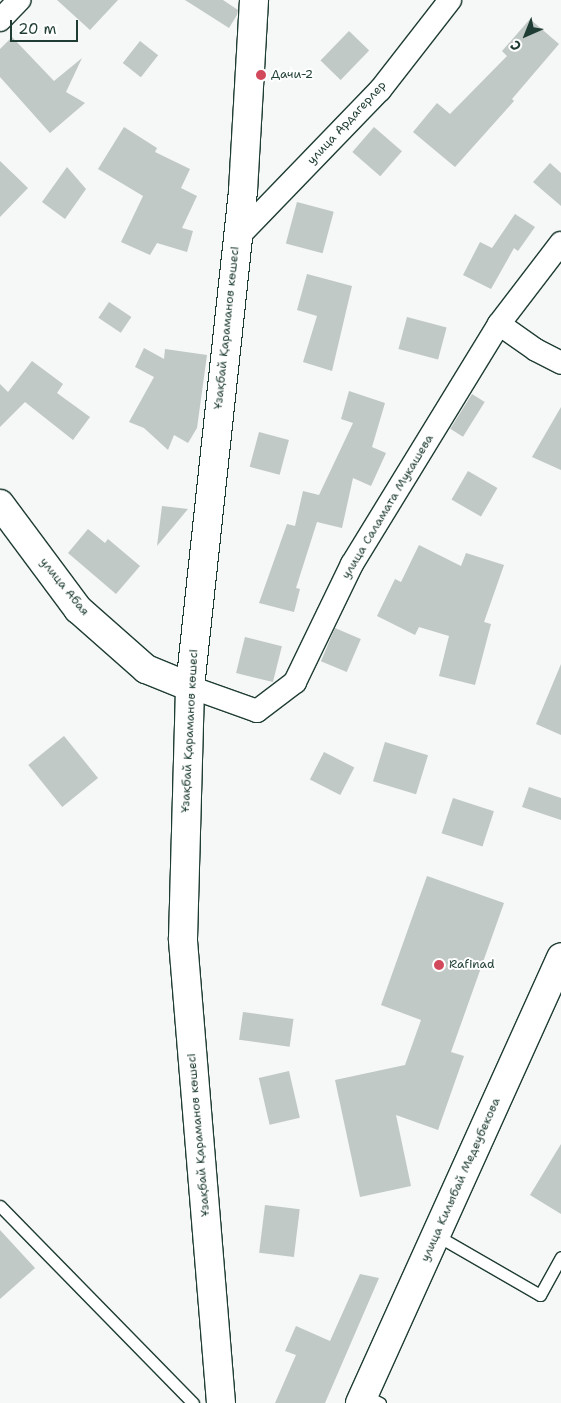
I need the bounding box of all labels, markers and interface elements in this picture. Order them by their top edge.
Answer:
scale bar [12,10,80,42]
north arrow [501,10,551,60]
text: 20 m [18,19,57,39]
text: С [506,36,525,55]
place label: Дачи-2 [271,68,313,82]
marker: Дачи-2 [255,69,267,81]
street label: улица Ардагерлер [305,78,389,168]
street label: Ұзақбай Қараманов көшесі [211,246,243,410]
street label: улица Саламата Мукашева [339,432,437,582]
street label: улица Абая [36,555,92,619]
street label: Ұзақбай Қараманов көшесі [179,649,201,813]
place label: Rafinad [449,958,495,972]
marker: Rafinad [433,959,445,971]
street label: Ұзақбай Қараманов көшесі [185,1053,213,1217]
street label: улица Килыбай Медеубекова [418,1096,504,1264]

